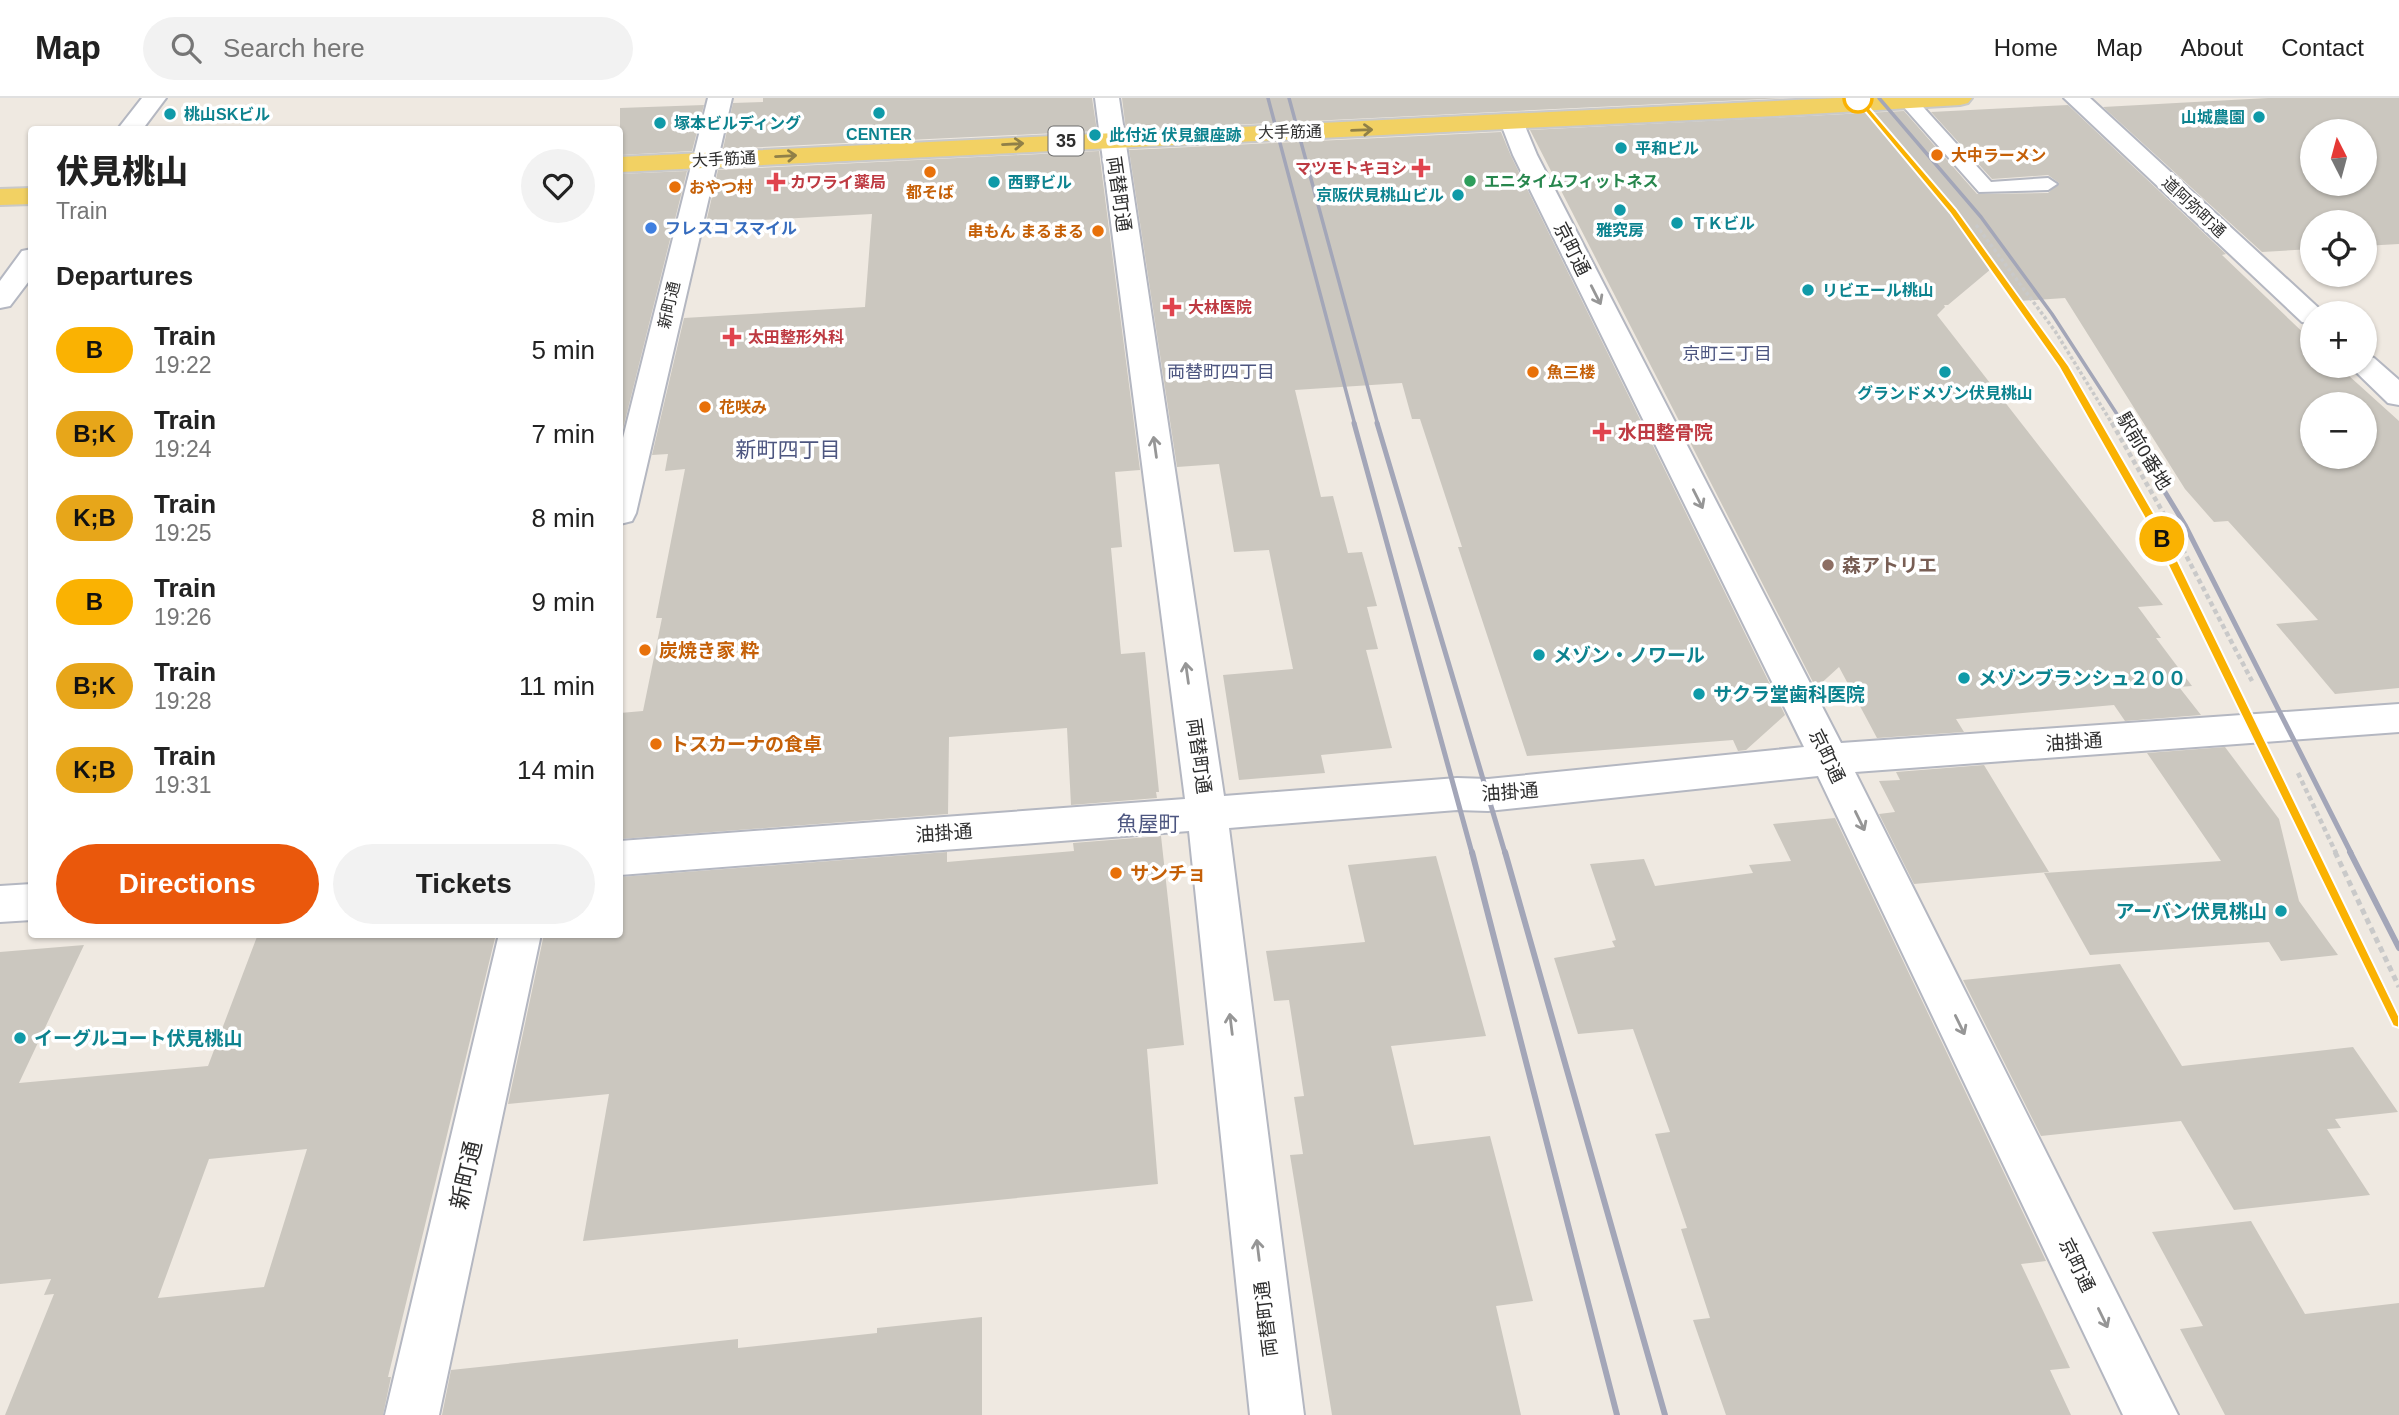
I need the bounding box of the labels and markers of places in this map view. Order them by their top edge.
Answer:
unlabelled marker [1843,83,1873,113]
marker: CENTER [871,105,887,121]
marker: 桃山SKビル [162,106,178,122]
place label: 桃山SKビル [184,106,270,123]
place label: 山城農園 [2181,108,2245,126]
marker: 山城農園 [2251,109,2267,125]
place label: 塚本ビルディング [674,114,801,132]
marker: 塚本ビルディング [652,115,668,131]
place label: CENTER [846,126,912,143]
marker: 此付近 伏見銀座跡 [1087,127,1103,143]
place label: 此付近 伏見銀座跡 [1109,127,1241,144]
marker: 平和ビル [1613,140,1629,156]
place label: 平和ビル [1635,140,1699,157]
marker: 大中ラーメン [1929,147,1945,163]
place label: 大中ラーメン [1951,147,2046,164]
place label: マツモトキヨシ [1295,160,1407,177]
marker: マツモトキヨシ [1413,160,1429,176]
marker: 都そば [922,164,938,180]
marker: エニタイムフィットネス [1462,173,1478,189]
place label: エニタイムフィットネス [1484,173,1658,190]
marker: カワライ薬局 [768,174,784,190]
place label: カワライ薬局 [790,174,886,191]
marker: 西野ビル [986,174,1002,190]
place label: 西野ビル [1008,174,1072,191]
place label: おやつ村 [689,178,753,196]
marker: おやつ村 [667,179,683,195]
place label: 都そば [906,184,954,201]
place label: 京阪伏見桃山ビル [1316,187,1444,204]
marker: 京阪伏見桃山ビル [1450,187,1466,203]
marker: 雅究房 [1612,202,1628,218]
marker: ＴＫビル [1669,215,1685,231]
place label: ＴＫビル [1691,215,1755,232]
marker: フレスコ スマイル [643,220,659,236]
place label: フレスコ スマイル [665,220,797,237]
place label: 雅究房 [1596,222,1644,239]
place label: 串もん まるまる [968,223,1084,240]
marker: 串もん まるまる [1090,223,1106,239]
marker: リビエール桃山 [1800,282,1816,298]
place label: リビエール桃山 [1822,282,1934,299]
marker: 大林医院 [1162,297,1182,317]
place label: 大林医院 [1188,299,1252,316]
marker: 太田整形外科 [722,327,742,347]
place label: 太田整形外科 [748,329,844,346]
place label: 魚三楼 [1547,363,1596,381]
marker: 魚三楼 [1525,364,1541,380]
marker: グランドメゾン伏見桃山 [1937,364,1953,380]
place label: グランドメゾン伏見桃山 [1857,384,2033,402]
marker: 花咲み [697,399,713,415]
place label: 花咲み [719,399,767,416]
marker: 水田整骨院 [1592,422,1612,442]
place label: 水田整骨院 [1618,422,1713,443]
place label: 森アトリエ [1842,555,1937,576]
marker: 森アトリエ [1820,557,1836,573]
place label: 炭焼き家 粋 [659,640,759,661]
marker: 炭焼き家 粋 [637,642,653,658]
place label: メゾン・ノワール [1553,645,1705,666]
marker: メゾン・ノワール [1531,647,1547,663]
place label: メゾンブランシュ２００ [1978,668,2186,689]
marker: メゾンブランシュ２００ [1956,670,1972,686]
place label: サクラ堂歯科医院 [1713,684,1865,705]
marker: サクラ堂歯科医院 [1691,686,1707,702]
place label: トスカーナの食卓 [670,734,822,755]
marker: トスカーナの食卓 [648,736,664,752]
place label: サンチョ [1130,863,1206,884]
marker: サンチョ [1108,865,1124,881]
place label: アーバン伏見桃山 [2115,901,2267,922]
marker: アーバン伏見桃山 [2273,903,2289,919]
place label: イーグルコート伏見桃山 [34,1028,243,1049]
marker: イーグルコート伏見桃山 [12,1030,28,1046]

